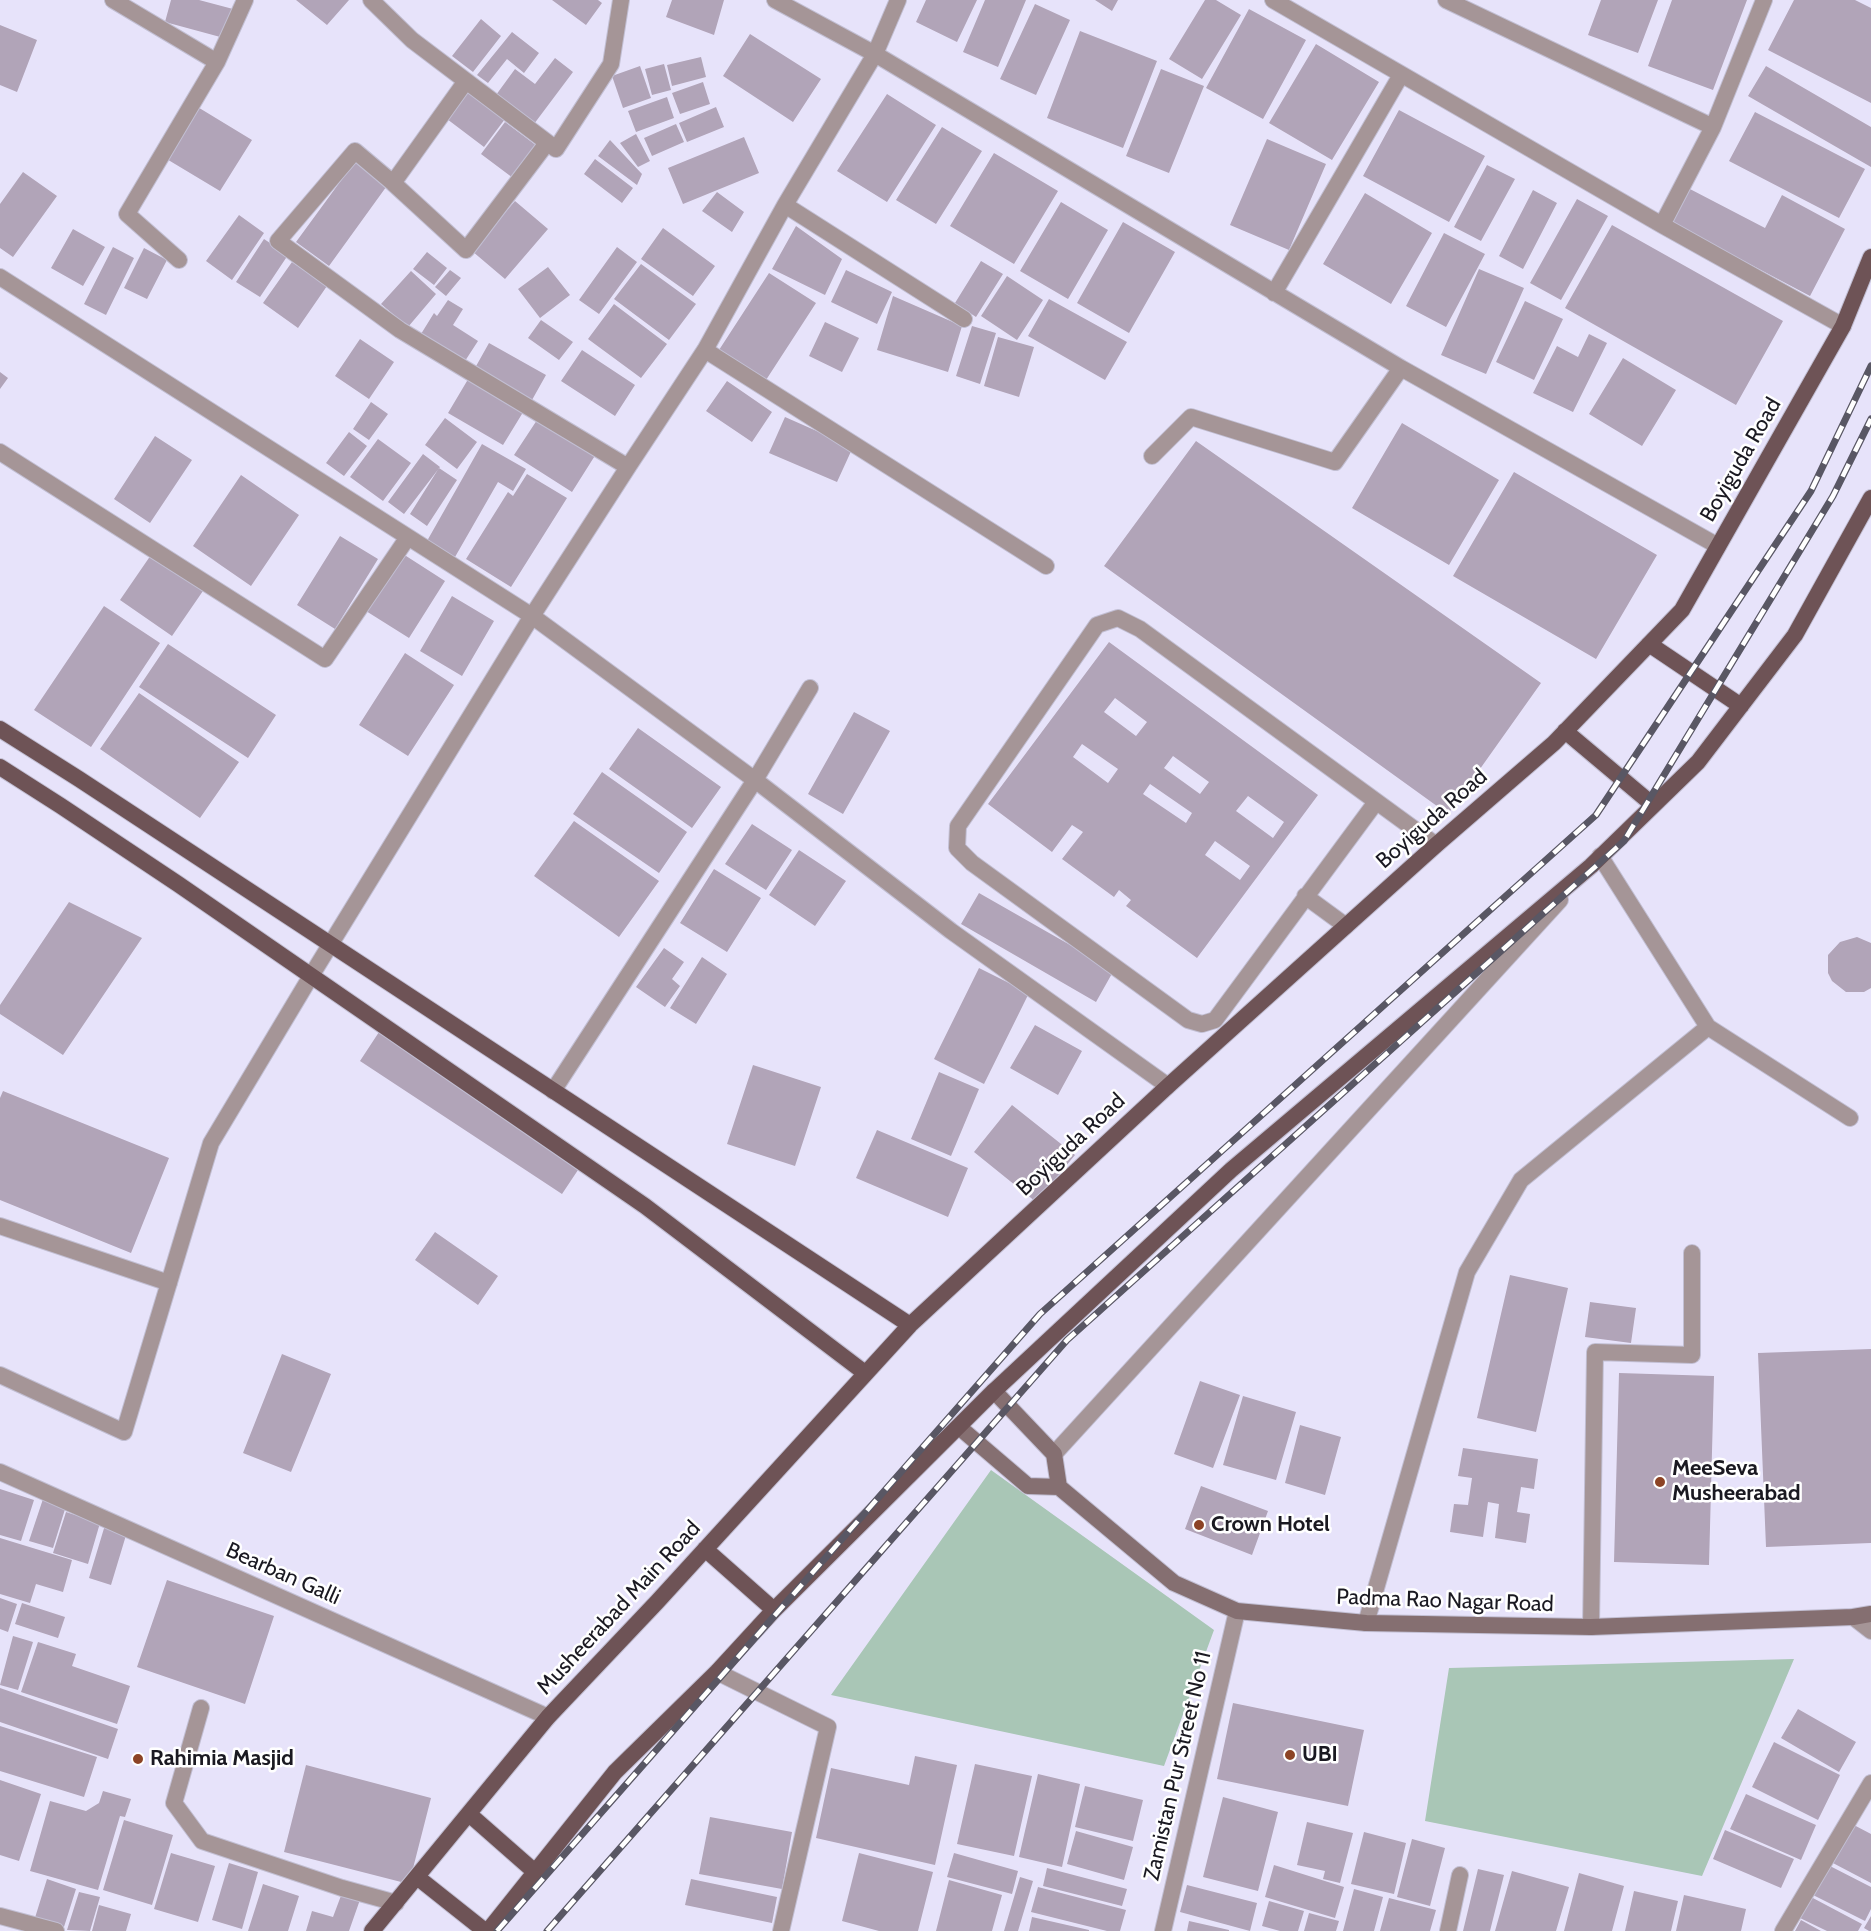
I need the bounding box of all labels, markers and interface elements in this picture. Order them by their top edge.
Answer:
street label: Boyiguda Road [1695,393,1787,527]
street label: Boyiguda Road [1371,764,1493,874]
street label: Boyiguda Road [1011,1088,1131,1202]
place label: MeeSeva Musheerabad [1672,1456,1800,1508]
marker: MeeSeva Musheerabad [1653,1475,1667,1489]
place label: Crown Hotel [1211,1512,1330,1538]
street label: Musheerabad Main Road [532,1516,706,1700]
marker: Crown Hotel [1192,1518,1206,1532]
street label: Bearban Galli [222,1537,344,1611]
street label: Padma Rao Nagar Road [1336,1584,1554,1618]
street label: Zamistan Pur Street No 11 [1139,1649,1217,1883]
place label: UBI [1302,1742,1338,1768]
place label: Rahimia Masjid [150,1746,294,1772]
marker: UBI [1283,1748,1297,1762]
marker: Rahimia Masjid [131,1752,145,1766]

